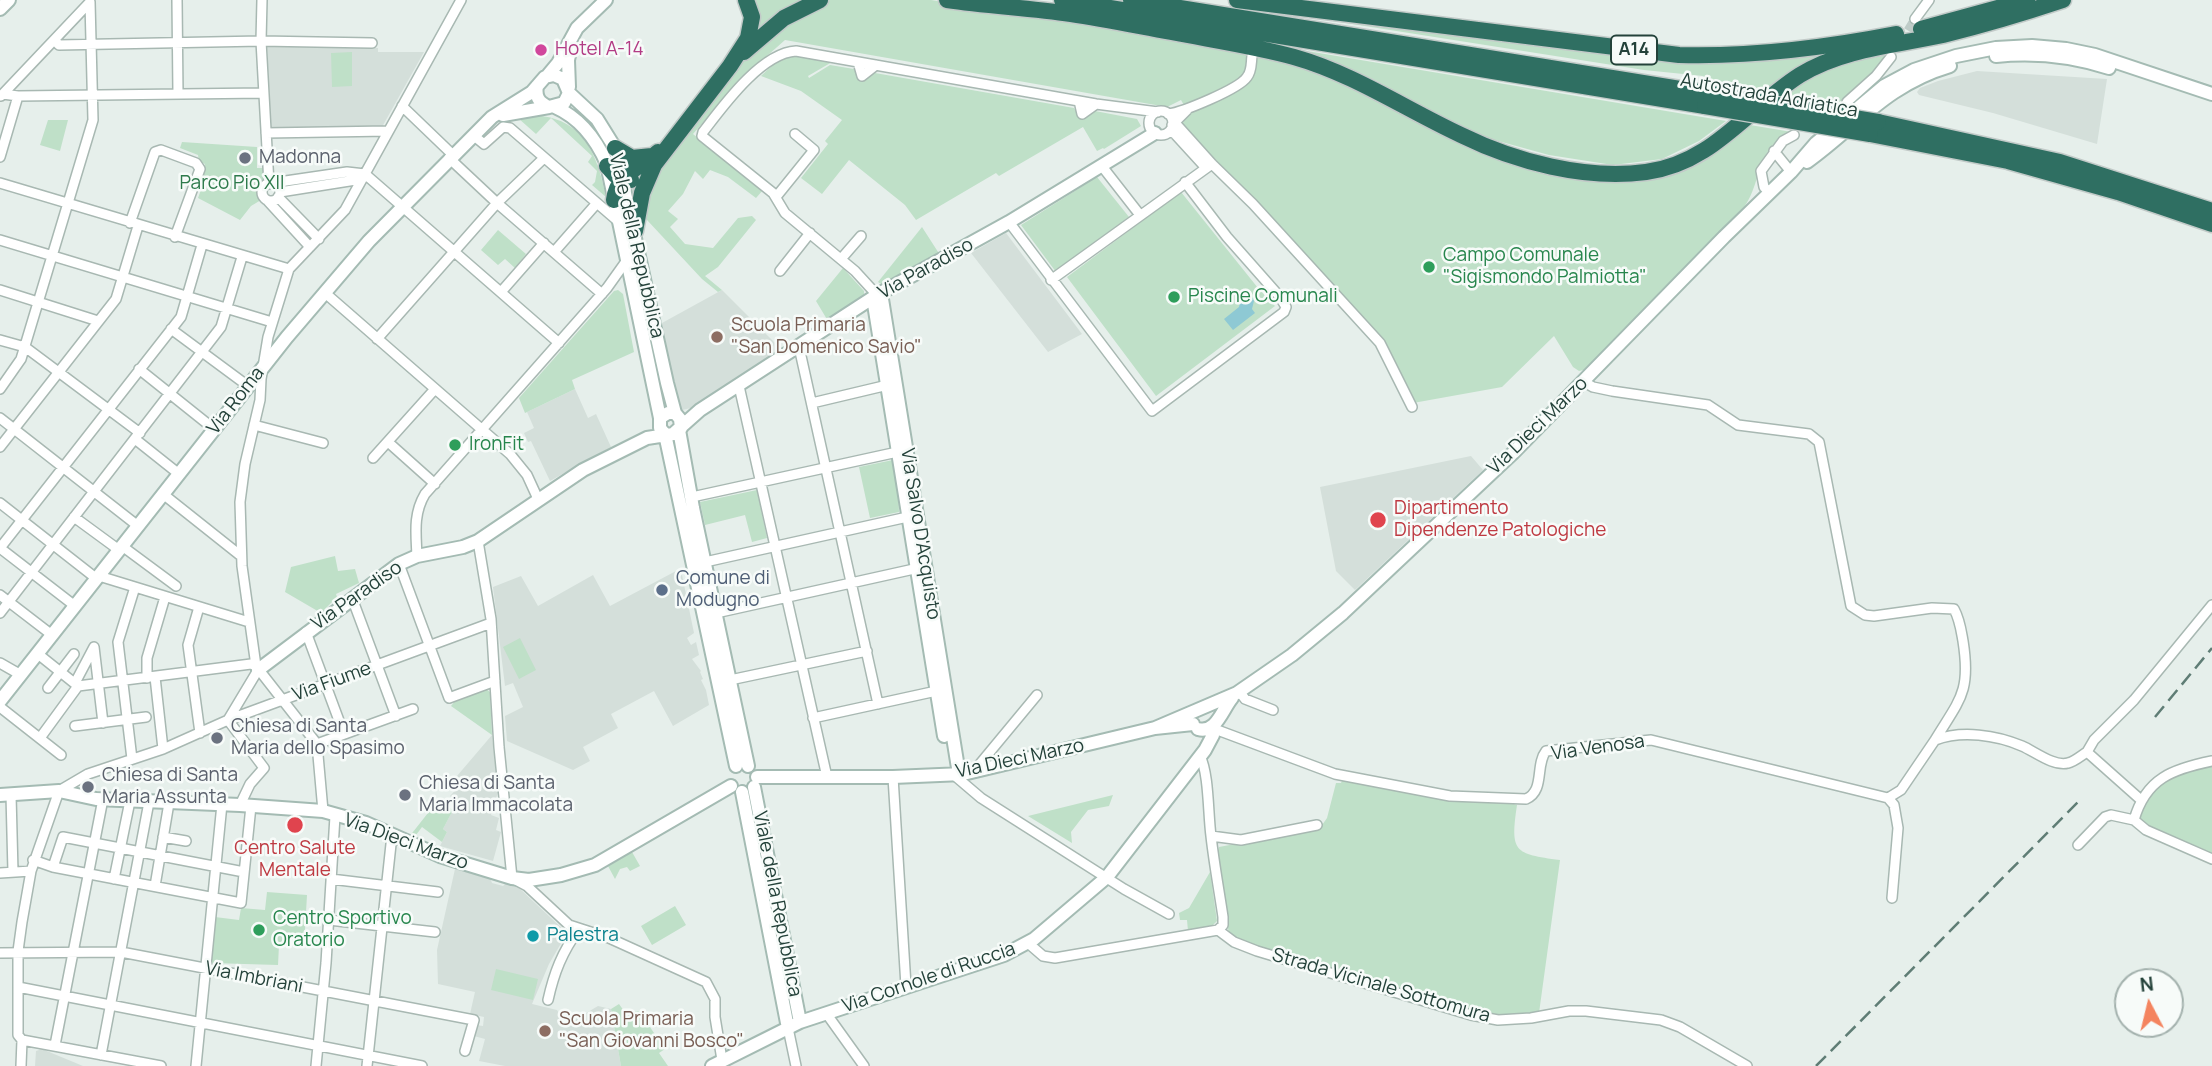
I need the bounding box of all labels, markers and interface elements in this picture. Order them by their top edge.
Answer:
road number: A14 [1611,36,1657,64]
place label: Hotel A-14 [555,39,644,61]
marker: Hotel A-14 [533,42,549,58]
street label: Autostrada Adriatica [1678,69,1860,123]
place label: Madonna [259,147,341,169]
marker: Madonna [237,150,253,166]
street label: Viale della Repubblica [604,151,668,341]
park label: Parco Pio XII [180,173,284,195]
street label: Via Paradiso [874,233,978,305]
place label: Campo Comunale "Sigismondo Palmiotta" [1443,245,1647,289]
marker: Campo Comunale "Sigismondo Palmiotta" [1421,259,1437,275]
place label: Piscine Comunali [1188,286,1338,308]
marker: Piscine Comunali [1166,289,1182,305]
place label: Scuola Primaria "San Domenico Savio" [731,315,922,359]
marker: Scuola Primaria "San Domenico Savio" [709,329,725,345]
street label: Via Roma [202,363,270,439]
street label: Via Dieci Marzo [1483,372,1593,480]
place label: IronFit [469,434,524,456]
marker: IronFit [447,437,463,453]
street label: Via Salvo D'Acquisto [895,447,945,621]
place label: Dipartimento Dipendenze Patologiche [1394,498,1606,542]
marker: Dipartimento Dipendenze Patologiche [1368,510,1388,530]
street label: Via Paradiso [307,556,407,636]
place label: Comune di Modugno [676,568,770,612]
marker: Comune di Modugno [654,582,670,598]
street label: Via Fiume [289,657,375,707]
place label: Chiesa di Santa Maria dello Spasimo [231,716,405,760]
marker: Chiesa di Santa Maria dello Spasimo [209,730,225,746]
street label: Via Venosa [1550,730,1646,766]
street label: Via Dieci Marzo [954,734,1086,784]
place label: Chiesa di Santa Maria Assunta [102,765,238,809]
place label: Chiesa di Santa Maria Immacolata [419,773,573,817]
marker: Chiesa di Santa Maria Assunta [80,779,96,795]
marker: Chiesa di Santa Maria Immacolata [397,787,413,803]
street label: Via Dieci Marzo [341,809,471,875]
street label: Viale della Repubblica [748,809,806,999]
marker: Centro Salute Mentale [285,815,305,835]
place label: Centro Salute Mentale [234,838,356,882]
place label: Centro Sportivo Oratorio [273,908,412,952]
marker: Centro Sportivo Oratorio [251,922,267,938]
place label: Palestra [547,925,619,947]
marker: Palestra [525,928,541,944]
street label: Via Cornole di Ruccia [839,938,1019,1018]
street label: Strada Vicinale Sottomura [1269,944,1493,1028]
street label: Via Imbriani [203,957,305,999]
north arrow [2114,968,2184,1038]
text: N [2138,970,2155,998]
place label: Scuola Primaria "San Giovanni Bosco" [559,1009,744,1053]
marker: Scuola Primaria "San Giovanni Bosco" [537,1023,553,1039]

